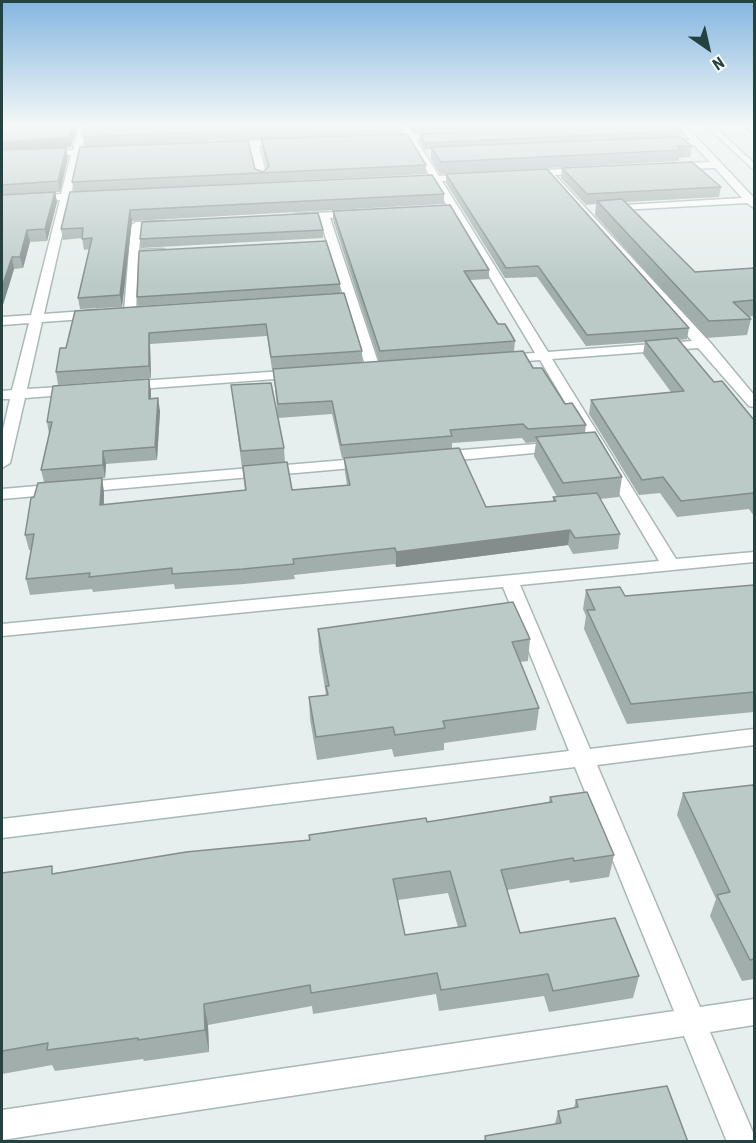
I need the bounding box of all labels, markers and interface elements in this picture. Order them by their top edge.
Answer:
north arrow [678,18,738,78]
text: N [709,53,728,74]

